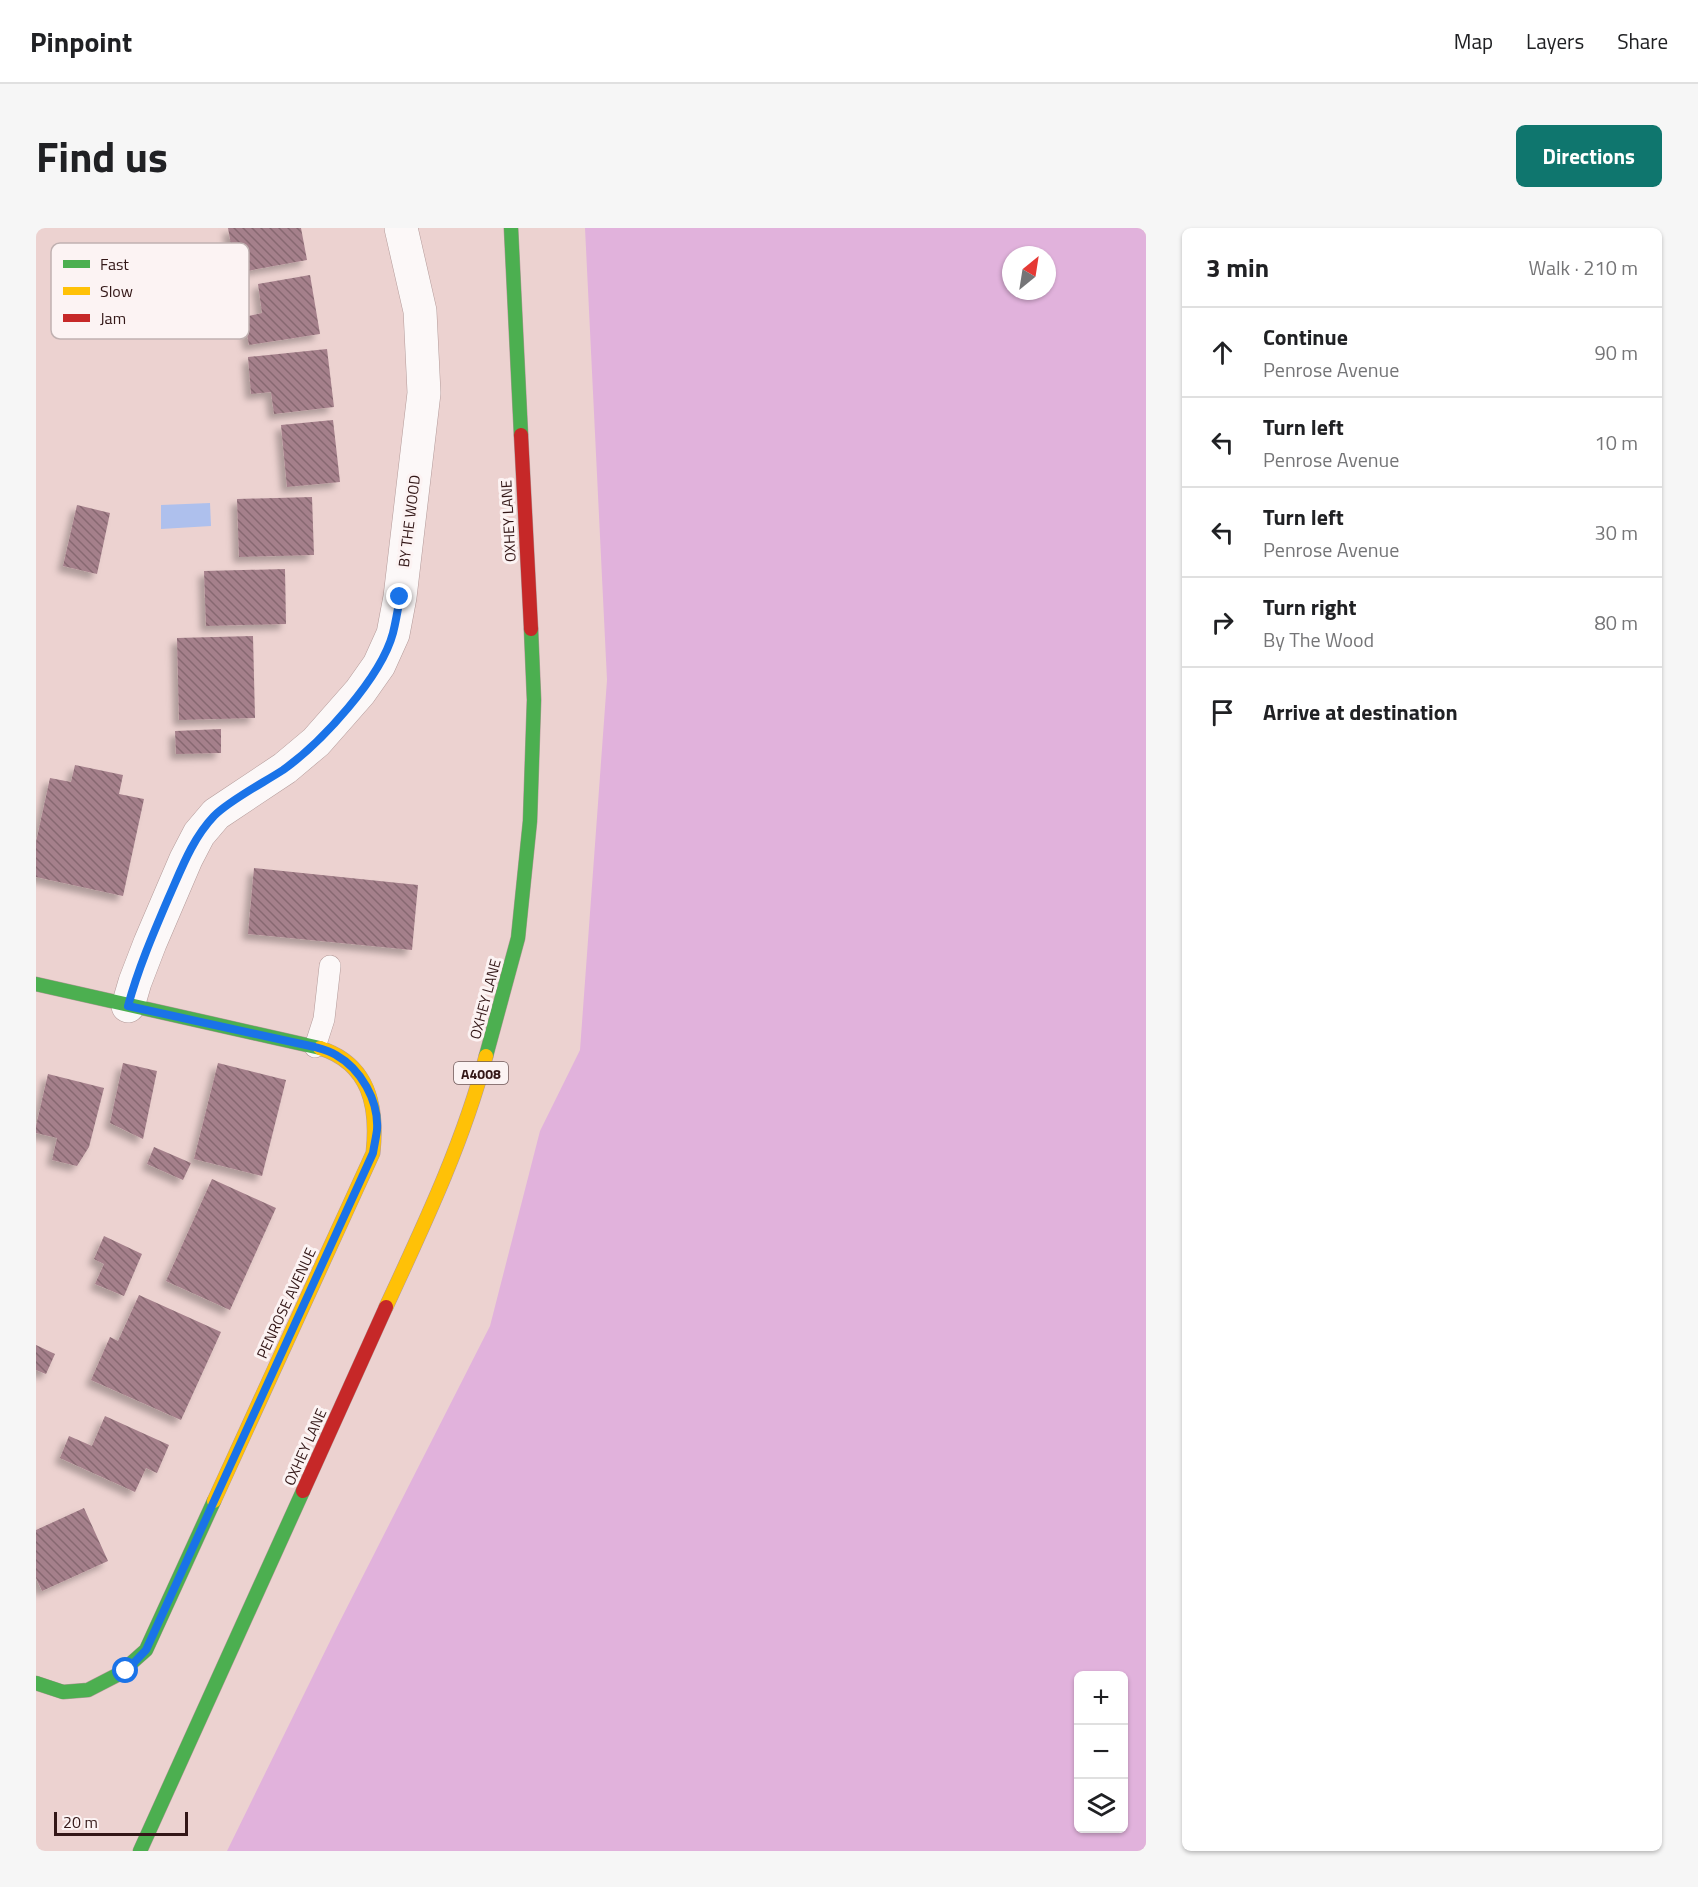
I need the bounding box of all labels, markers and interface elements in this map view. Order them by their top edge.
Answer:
text: Pinpoint [30,20,132,63]
text: Map [1454,25,1493,57]
text: Layers [1526,25,1584,57]
text: Share [1617,25,1668,57]
text: Find us [36,124,168,188]
button: Directions [1516,125,1662,187]
legend [51,243,249,339]
north arrow [1002,246,1056,300]
text: 3 min [1206,248,1269,287]
text: Fast [100,252,129,276]
text: Walk · 210 m [1529,252,1638,283]
text: Slow [100,279,133,303]
text: Jam [100,306,126,330]
text: Continue [1263,320,1348,354]
icon: ahead [1206,336,1239,369]
text: 90 m [1594,337,1638,368]
text: Penrose Avenue [1263,354,1399,385]
text: Turn left [1263,410,1344,444]
icon: left [1206,426,1239,459]
text: 10 m [1594,427,1638,458]
text: Penrose Avenue [1263,444,1399,475]
street label: BY THE WOOD [392,474,426,568]
street label: OXHEY LANE [494,479,522,563]
text: Turn left [1263,500,1344,534]
icon: left [1206,516,1239,549]
text: 30 m [1594,517,1638,548]
text: Penrose Avenue [1263,534,1399,565]
route end [386,583,412,609]
text: Turn right [1263,590,1357,624]
icon: right [1206,606,1239,639]
text: 80 m [1594,607,1638,638]
text: By The Wood [1263,624,1374,655]
text: Arrive at destination [1263,695,1458,729]
icon: arrive [1206,696,1239,729]
street label: OXHEY LANE [463,956,507,1042]
road number: A4008 [454,1062,508,1084]
street label: PENROSE AVENUE [250,1244,322,1362]
street label: OXHEY LANE [278,1405,332,1489]
route start [112,1657,138,1683]
map controls [1074,1671,1128,1833]
button: + [1074,1671,1128,1725]
button: − [1074,1725,1128,1779]
button: layers [1074,1779,1128,1833]
scale bar [54,1809,188,1836]
text: 20 m [63,1810,98,1834]

